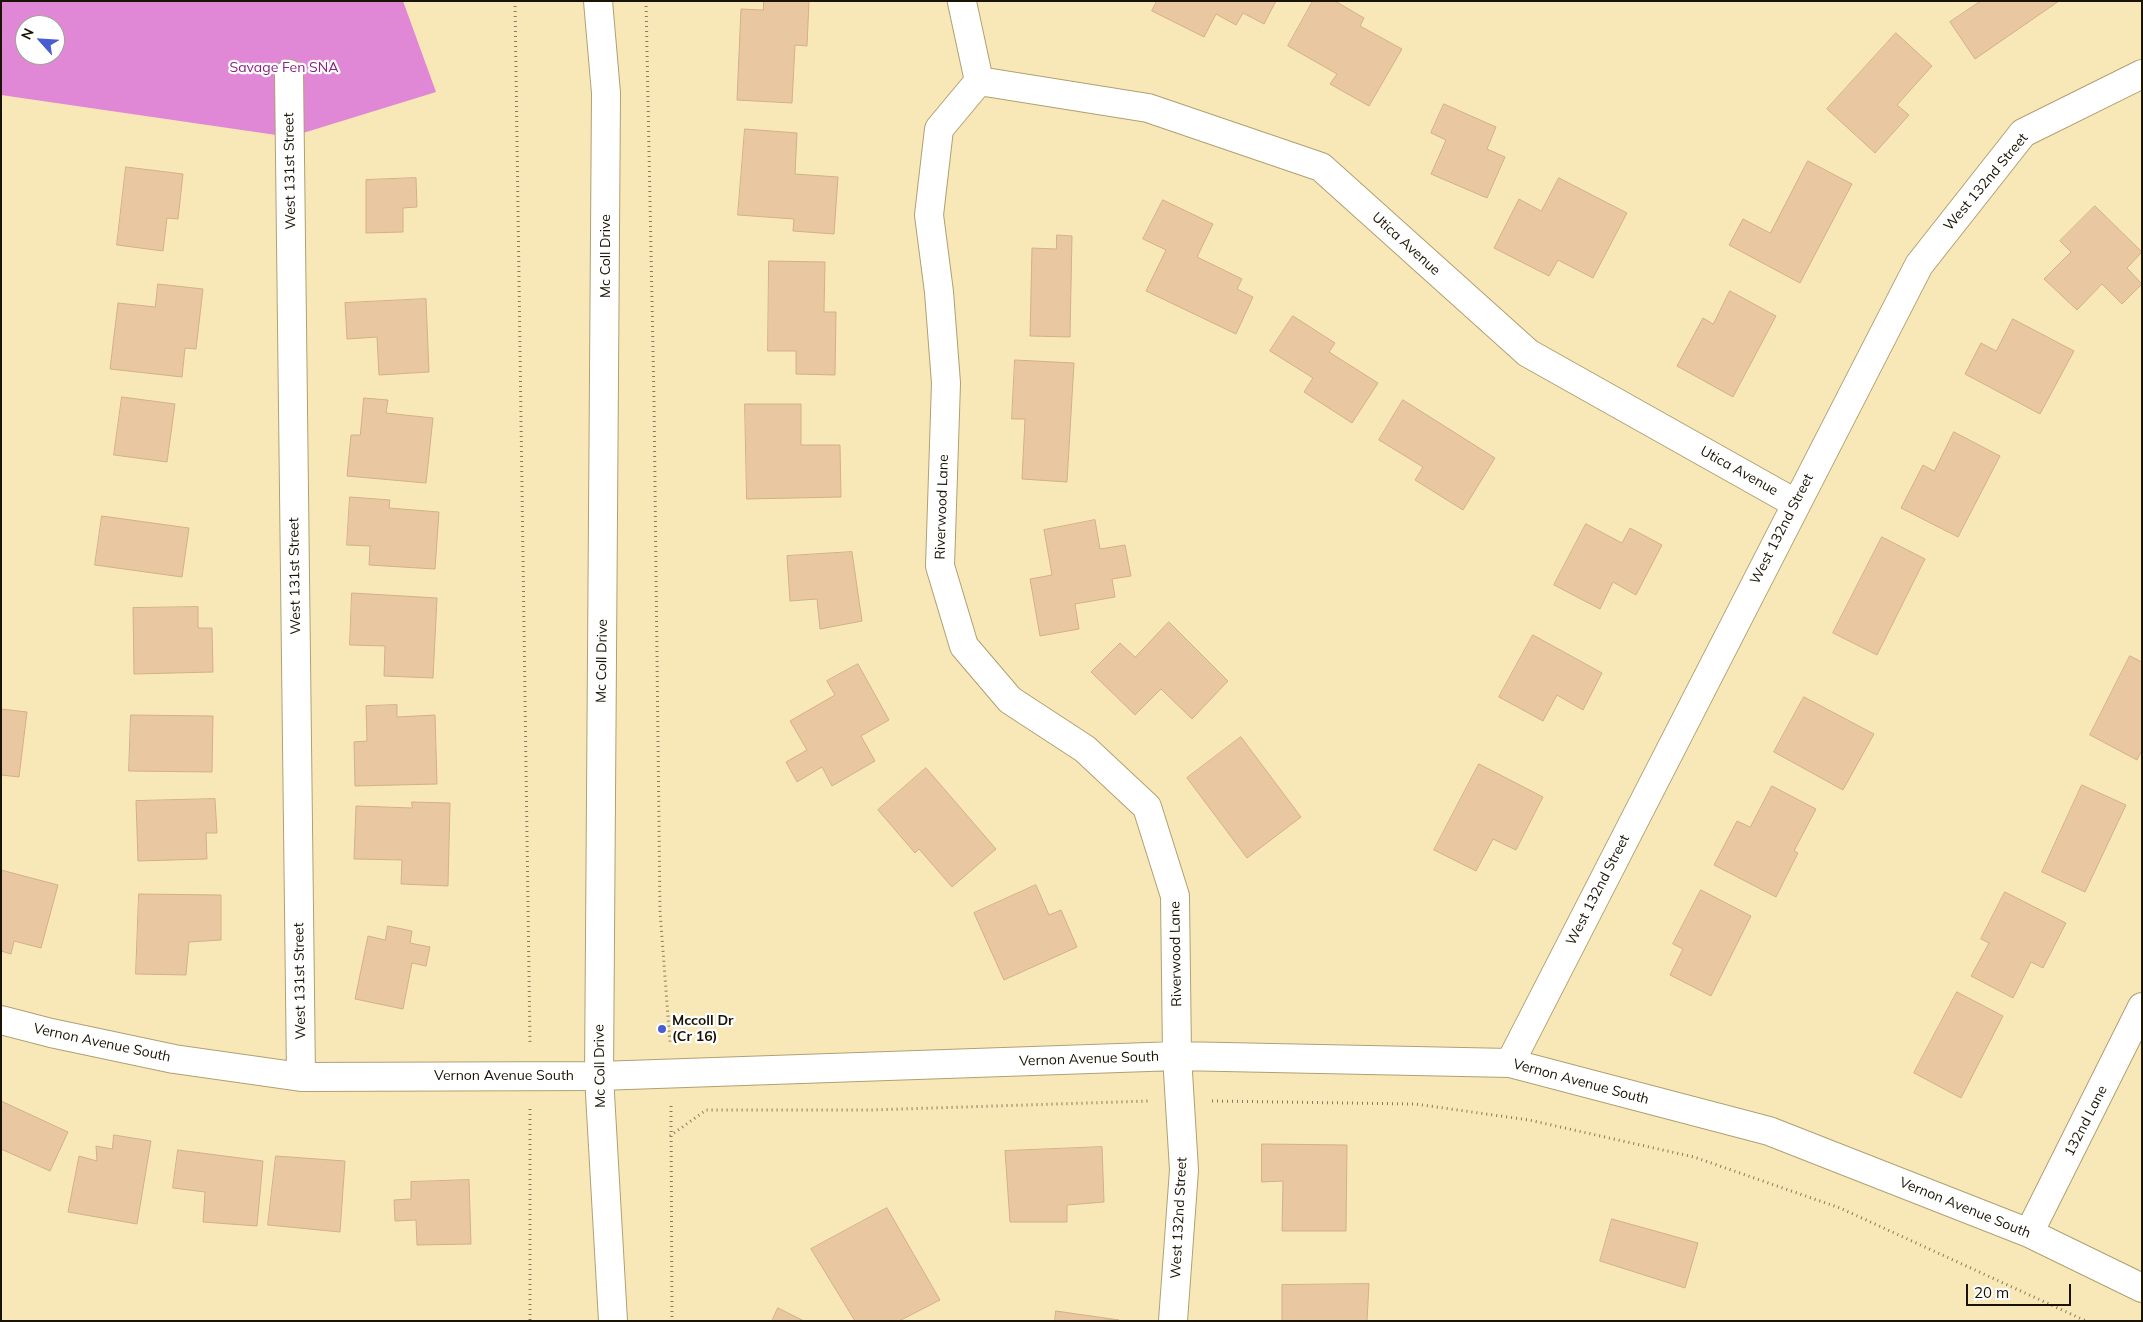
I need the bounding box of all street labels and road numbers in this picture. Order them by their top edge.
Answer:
street label: West 131st Street [281,112,299,230]
street label: West 132nd Street [1940,130,2032,234]
street label: Utica Avenue [1368,209,1444,279]
street label: Mc Coll Drive [598,214,614,298]
street label: Utica Avenue [1697,443,1781,499]
street label: Riverwood Lane [932,454,952,560]
street label: West 132nd Street [1747,471,1817,587]
street label: West 131st Street [286,517,304,635]
street label: Mc Coll Drive [593,619,611,703]
street label: West 132nd Street [1563,832,1633,948]
street label: Riverwood Lane [1167,901,1185,1007]
street label: West 131st Street [291,922,309,1040]
street label: Vernon Avenue South [32,1020,172,1066]
street label: Mc Coll Drive [591,1024,609,1108]
street label: Vernon Avenue South [1019,1048,1159,1070]
street label: Vernon Avenue South [1511,1056,1651,1108]
street label: Vernon Avenue South [434,1068,574,1084]
street label: 132nd Lane [2061,1083,2111,1159]
street label: West 132nd Street [1167,1157,1191,1279]
street label: Vernon Avenue South [1897,1174,2033,1242]

